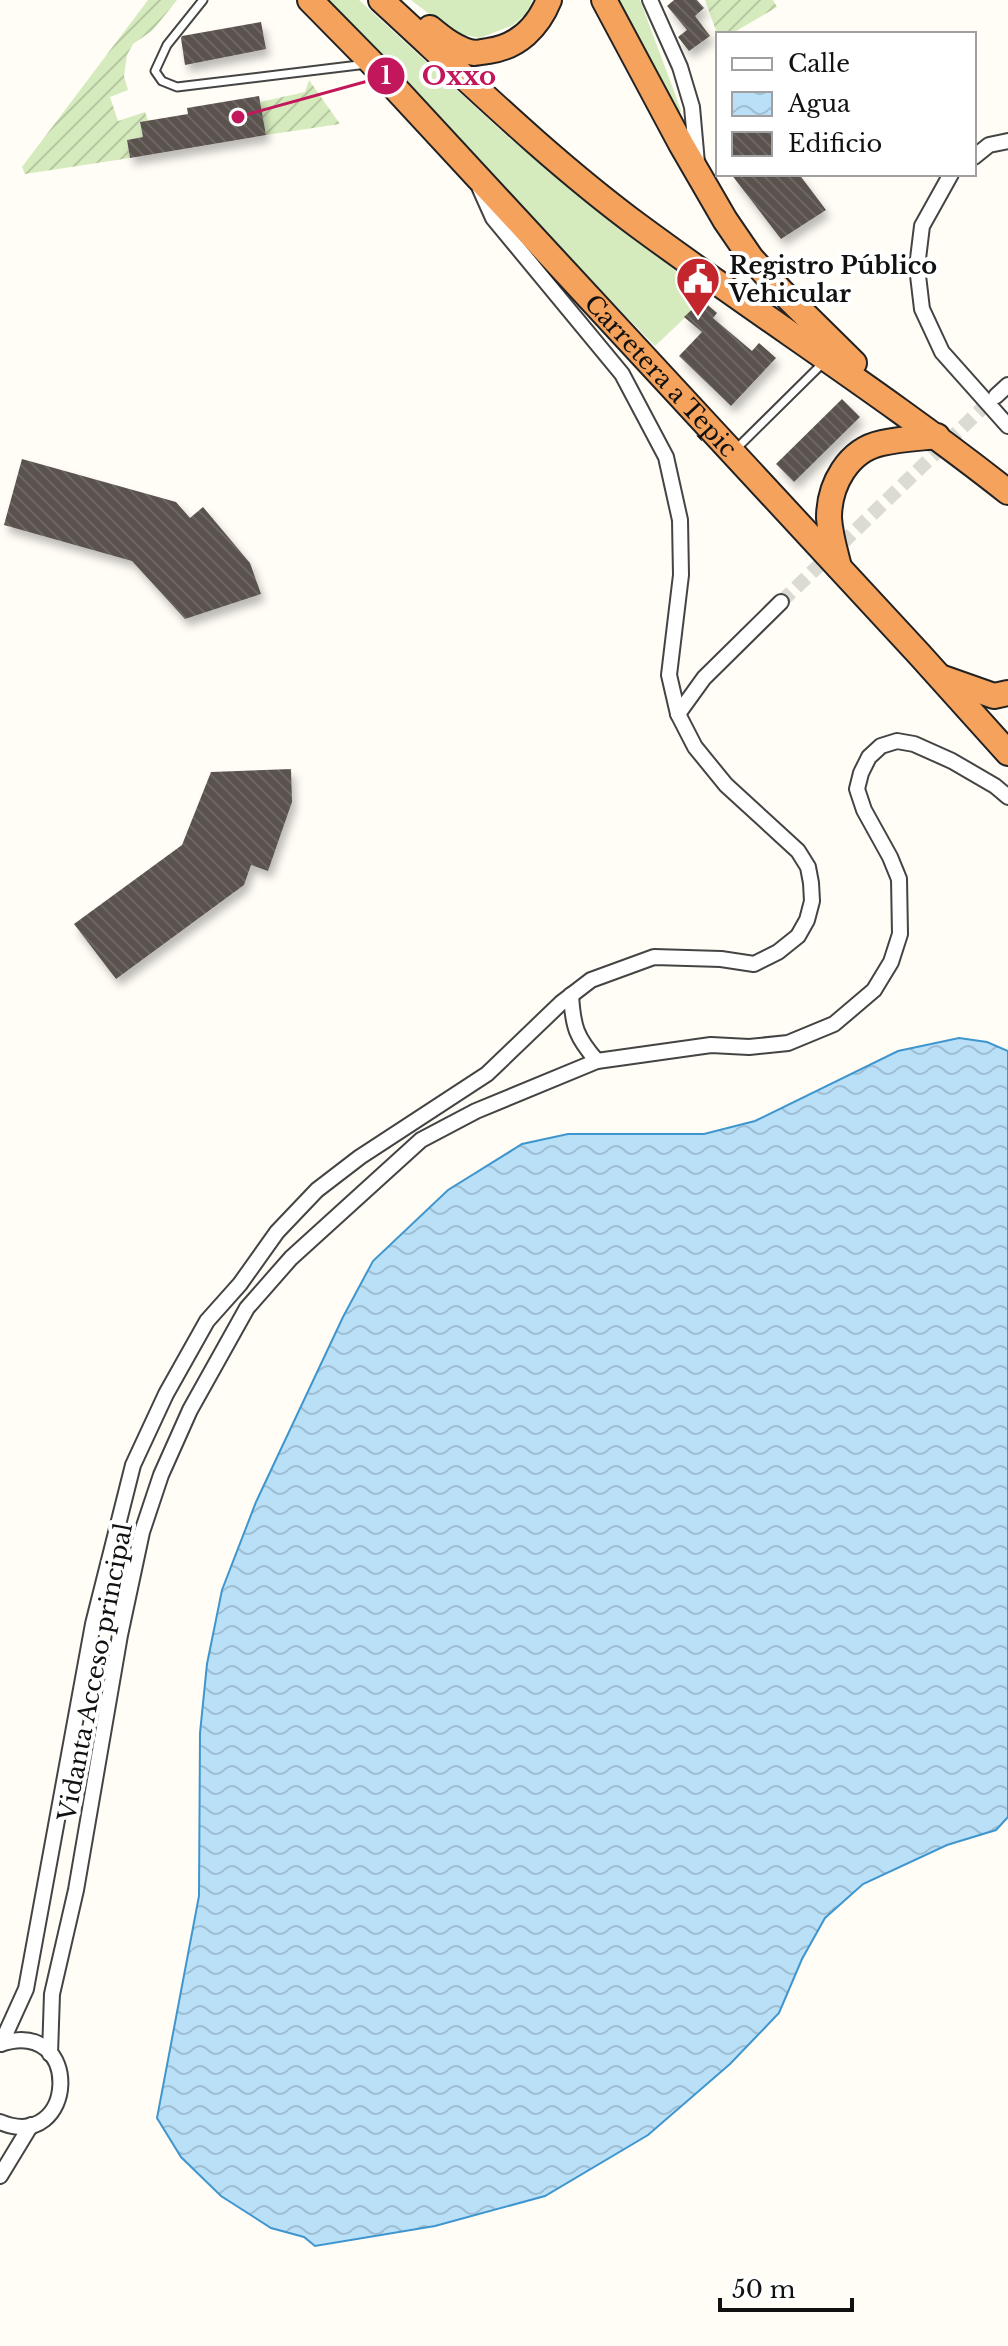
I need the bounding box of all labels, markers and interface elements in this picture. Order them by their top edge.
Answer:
legend [716,32,976,176]
text: Calle [788,49,850,78]
callout: Oxxo [366,51,513,101]
text: Oxxo [422,60,496,92]
text: 1 [381,61,391,90]
text: Agua [787,89,851,118]
text: Edificio [788,129,882,158]
place label: Registro Público Vehicular [728,251,937,308]
public building icon: Registro Público Vehicular [674,255,722,318]
street label: Carretera a Tepic [579,288,743,462]
street label: Vidanta Acceso principal [52,1520,138,1824]
scale bar [720,2262,852,2312]
text: 50 m [732,2275,796,2304]

